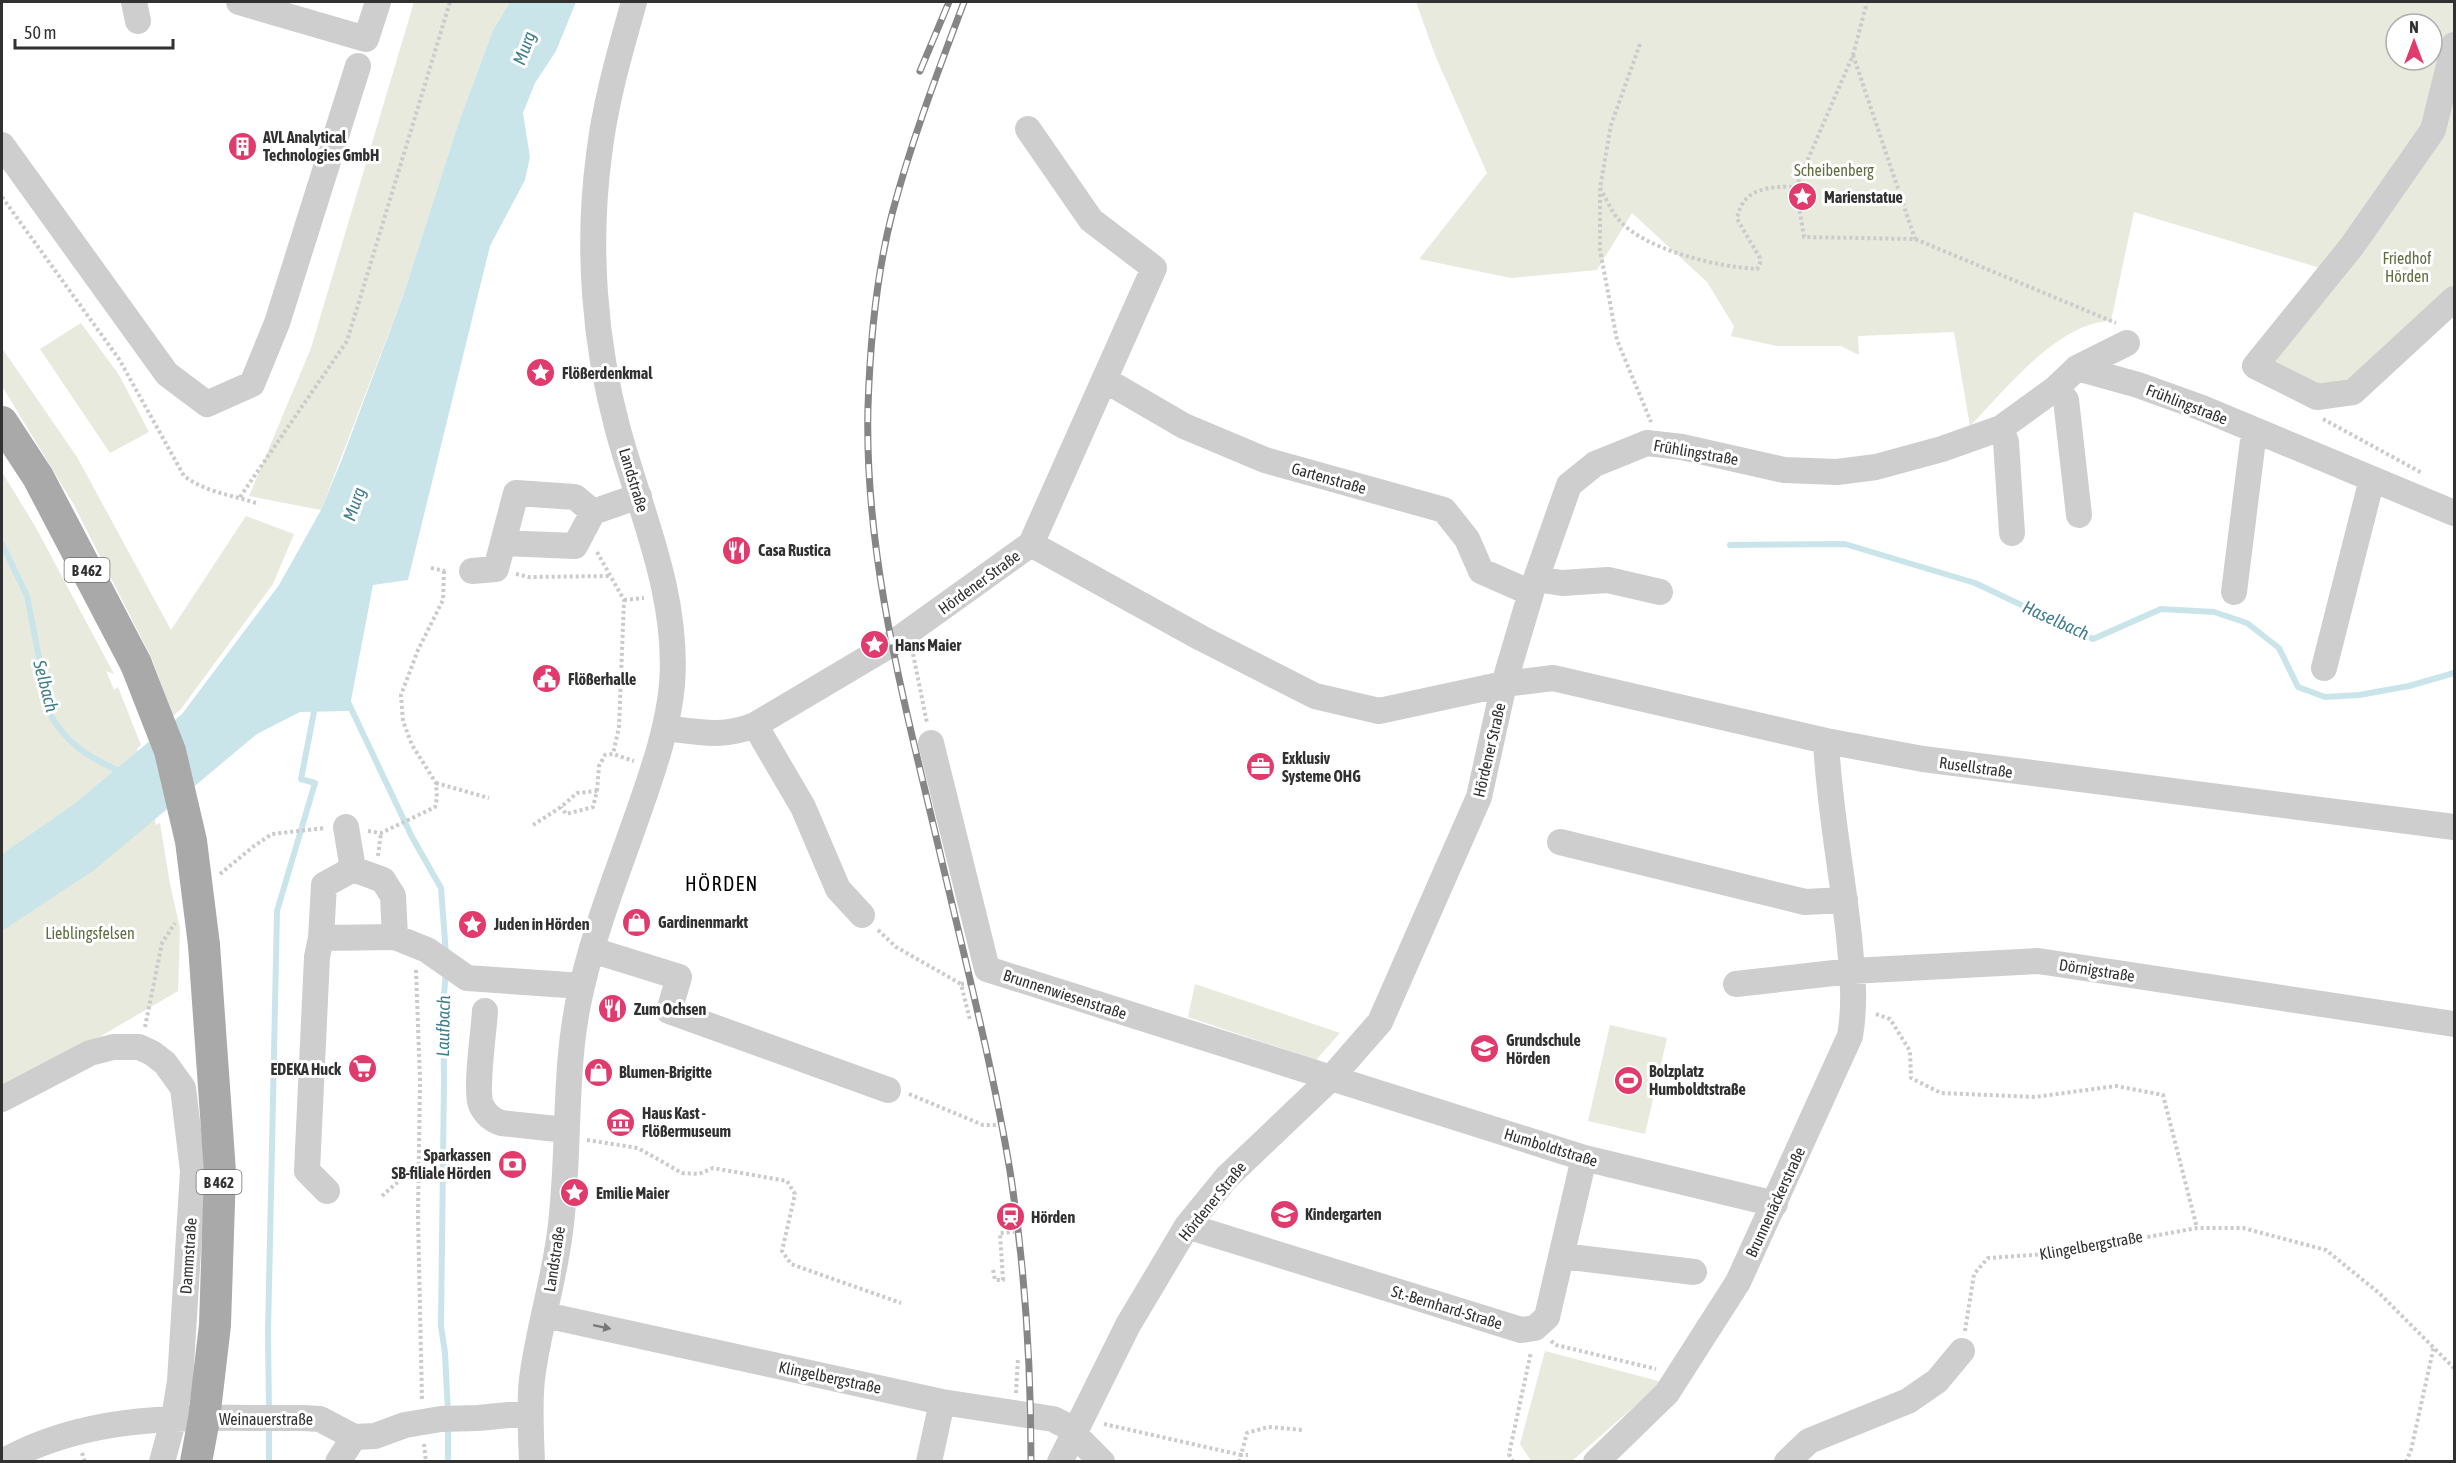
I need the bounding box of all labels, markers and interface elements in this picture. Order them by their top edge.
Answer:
scale bar [15,12,172,50]
north arrow [2384,12,2444,72]
text: N [2409,18,2419,36]
text: 50 m [24,22,56,43]
water label: Murg [508,28,540,68]
place label: AVL Analytical Technologies GmbH [262,128,379,164]
building icon: AVL Analytical Technologies GmbH [226,130,258,162]
park label: Scheibenberg [1794,161,1874,180]
place icon: Marienstatue [1787,181,1819,213]
place label: Marienstatue [1824,188,1903,206]
park label: Friedhof Hörden [2383,249,2432,285]
place icon: Flößerdenkmal [525,357,557,389]
place label: Flößerdenkmal [562,364,653,382]
street label: Frühlingstraße [2143,380,2230,429]
street label: Frühlingstraße [1652,436,1740,469]
street label: Landstraße [616,446,652,514]
street label: Gartenstraße [1290,459,1368,497]
water label: Murg [339,485,369,523]
restaurant icon: Casa Rustica [721,534,753,566]
place label: Casa Rustica [758,541,831,559]
street label: Hördener Straße [935,546,1023,618]
road number: B 462 [64,558,110,582]
water label: Haselbach [2020,596,2093,644]
place icon: Hans Maier [858,629,890,661]
place label: Hans Maier [895,636,961,654]
water label: Selbach [29,657,63,714]
public building icon: Flößerhalle [531,663,563,695]
place label: Flößerhalle [568,670,636,688]
street label: Hördener Straße [1469,701,1509,799]
place label: Exklusiv Systeme OHG [1282,749,1361,785]
office icon: Exklusiv Systeme OHG [1245,751,1277,783]
street label: Rusellstraße [1938,753,2014,781]
district label: HÖRDEN [685,872,759,895]
shop icon: Gardinenmarkt [621,906,653,938]
place icon: Juden in Hörden [457,908,489,940]
place label: Gardinenmarkt [658,913,748,931]
place label: Juden in Hörden [493,915,590,933]
park label: Lieblingsfelsen [45,924,135,943]
street label: Dörnigstraße [2058,955,2136,986]
street label: Brunnenwiesenstraße [1001,966,1129,1022]
restaurant icon: Zum Ochsen [597,993,629,1025]
water label: Laufbach [432,995,454,1057]
place label: Zum Ochsen [634,1000,707,1018]
place label: Grundschule Hörden [1506,1031,1581,1067]
school or university icon: Grundschule Hörden [1469,1033,1501,1065]
supermarket icon: EDEKA Huck [346,1053,378,1085]
shop icon: Blumen-Brigitte [582,1056,614,1088]
place label: EDEKA Huck [271,1060,342,1078]
place label: Bolzplatz Humboldtstraße [1649,1062,1746,1098]
place label: Blumen-Brigitte [619,1063,712,1081]
sports icon: Bolzplatz Humboldtstraße [1612,1064,1644,1096]
place label: Haus Kast - Flößermuseum [642,1104,731,1140]
museum icon: Haus Kast - Flößermuseum [605,1106,637,1138]
street label: Humboldtstraße [1502,1124,1600,1170]
street label: Brunnenäckerstraße [1742,1144,1808,1260]
place label: Sparkassen SB-filiale Hörden [392,1146,491,1182]
bank icon: Sparkassen SB-filiale Hörden [496,1148,528,1180]
street label: Hördener Straße [1175,1158,1249,1244]
road number: B 462 [196,1170,242,1194]
place icon: Emilie Maier [559,1177,591,1209]
place label: Emilie Maier [596,1184,669,1202]
school or university icon: Kindergarten [1268,1198,1300,1230]
station icon: Hörden [994,1201,1026,1233]
place label: Kindergarten [1305,1205,1382,1223]
place label: Hörden [1031,1208,1075,1226]
street label: Dammstraße [176,1217,200,1295]
street label: Landstraße [540,1225,568,1293]
street label: Klingelbergstraße [2038,1227,2144,1264]
street label: St.-Bernhard-Straße [1389,1282,1505,1332]
one-way arrow [593,1323,612,1332]
street label: Klingelbergstraße [777,1357,883,1398]
street label: Weinauerstraße [219,1410,313,1428]

